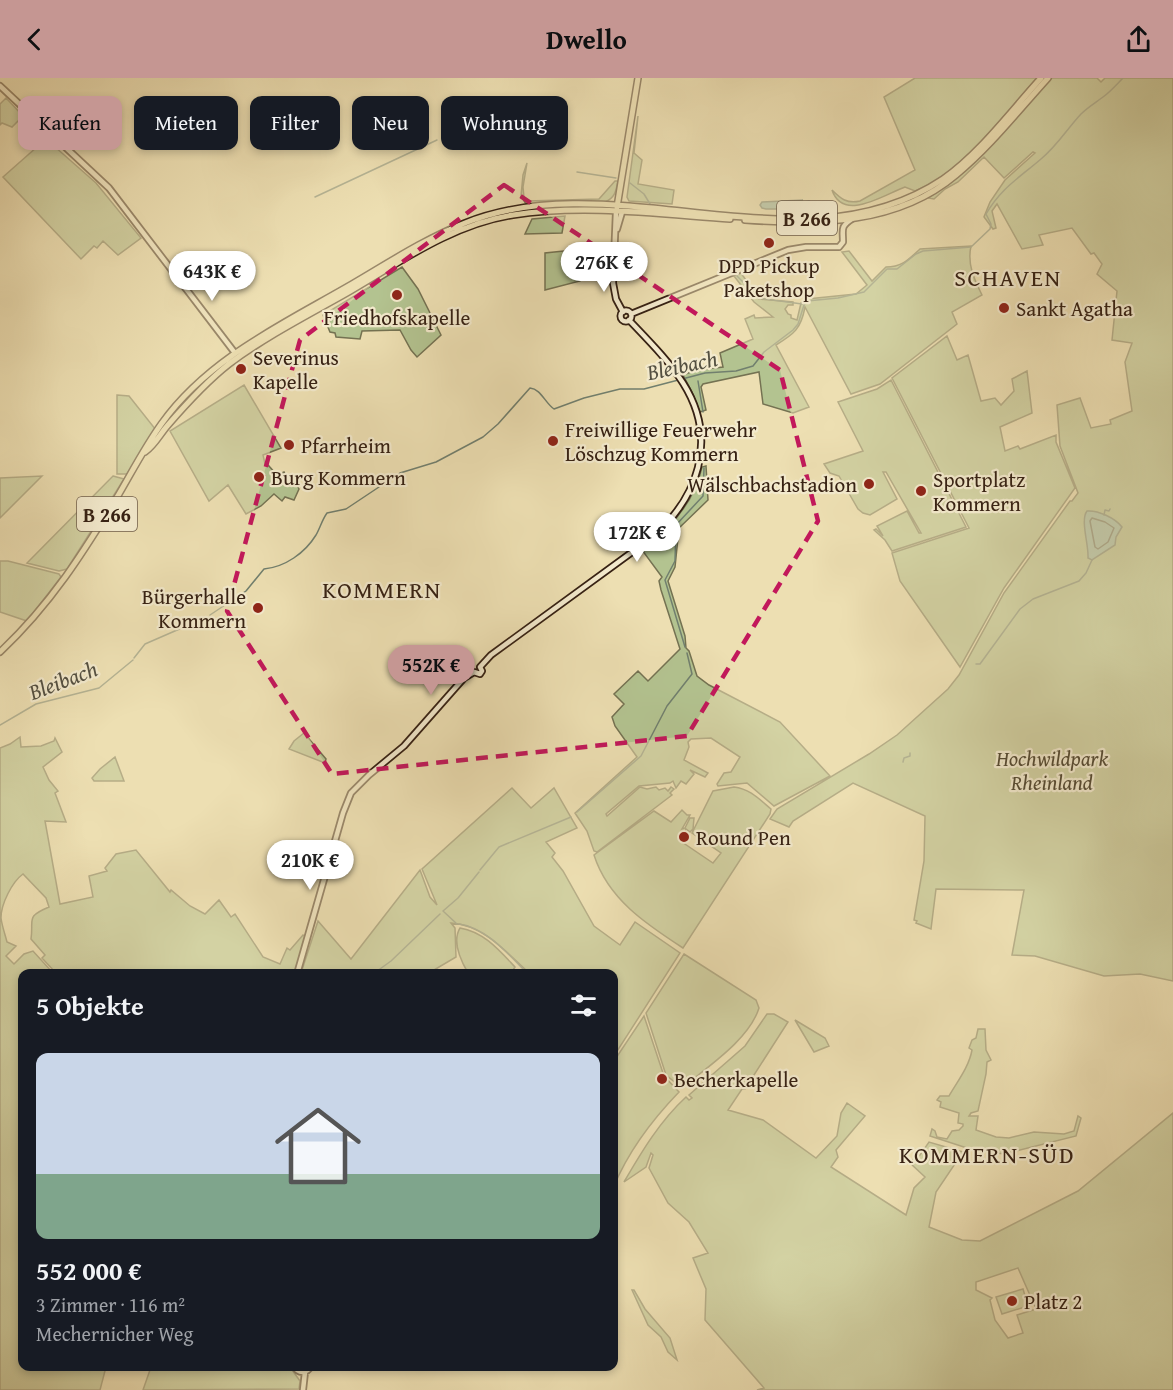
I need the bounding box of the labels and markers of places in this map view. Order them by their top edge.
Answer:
marker: DPD Pickup Paketshop [762,236,776,250]
pin: 276K € [555,242,653,293]
place label: DPD Pickup Paketshop [719,250,819,305]
pin: 643K € [163,251,261,302]
marker: Friedhofskapelle [390,288,404,302]
place label: Sankt Agatha [1016,293,1133,324]
marker: Sankt Agatha [997,301,1011,315]
place label: Friedhofskapelle [324,302,471,333]
place label: Severinus Kapelle [253,342,339,397]
marker: Severinus Kapelle [234,362,248,376]
place label: Freiwillige Feuerwehr Löschzug Kommern [565,414,757,469]
place label: Pfarrheim [301,430,391,461]
marker: Freiwillige Feuerwehr Löschzug Kommern [546,434,560,448]
marker: Pfarrheim [282,438,296,452]
place label: Burg Kommern [271,462,406,493]
place label: Sportplatz Kommern [933,464,1025,519]
place label: Wälschbachstadion [687,469,857,500]
marker: Burg Kommern [252,470,266,484]
marker: Wälschbachstadion [862,477,876,491]
marker: Sportplatz Kommern [914,484,928,498]
pin: 172K € [588,512,686,563]
place label: Bürgerhalle Kommern [142,581,246,636]
marker: Bürgerhalle Kommern [251,601,265,615]
pin: 552K € [382,645,480,696]
place label: Round Pen [696,822,791,853]
marker: Round Pen [677,830,691,844]
pin: 210K € [261,840,359,891]
place label: Becherkapelle [674,1064,799,1095]
marker: Becherkapelle [655,1072,669,1086]
place label: Platz 2 [1024,1286,1082,1317]
marker: Platz 2 [1005,1294,1019,1308]

